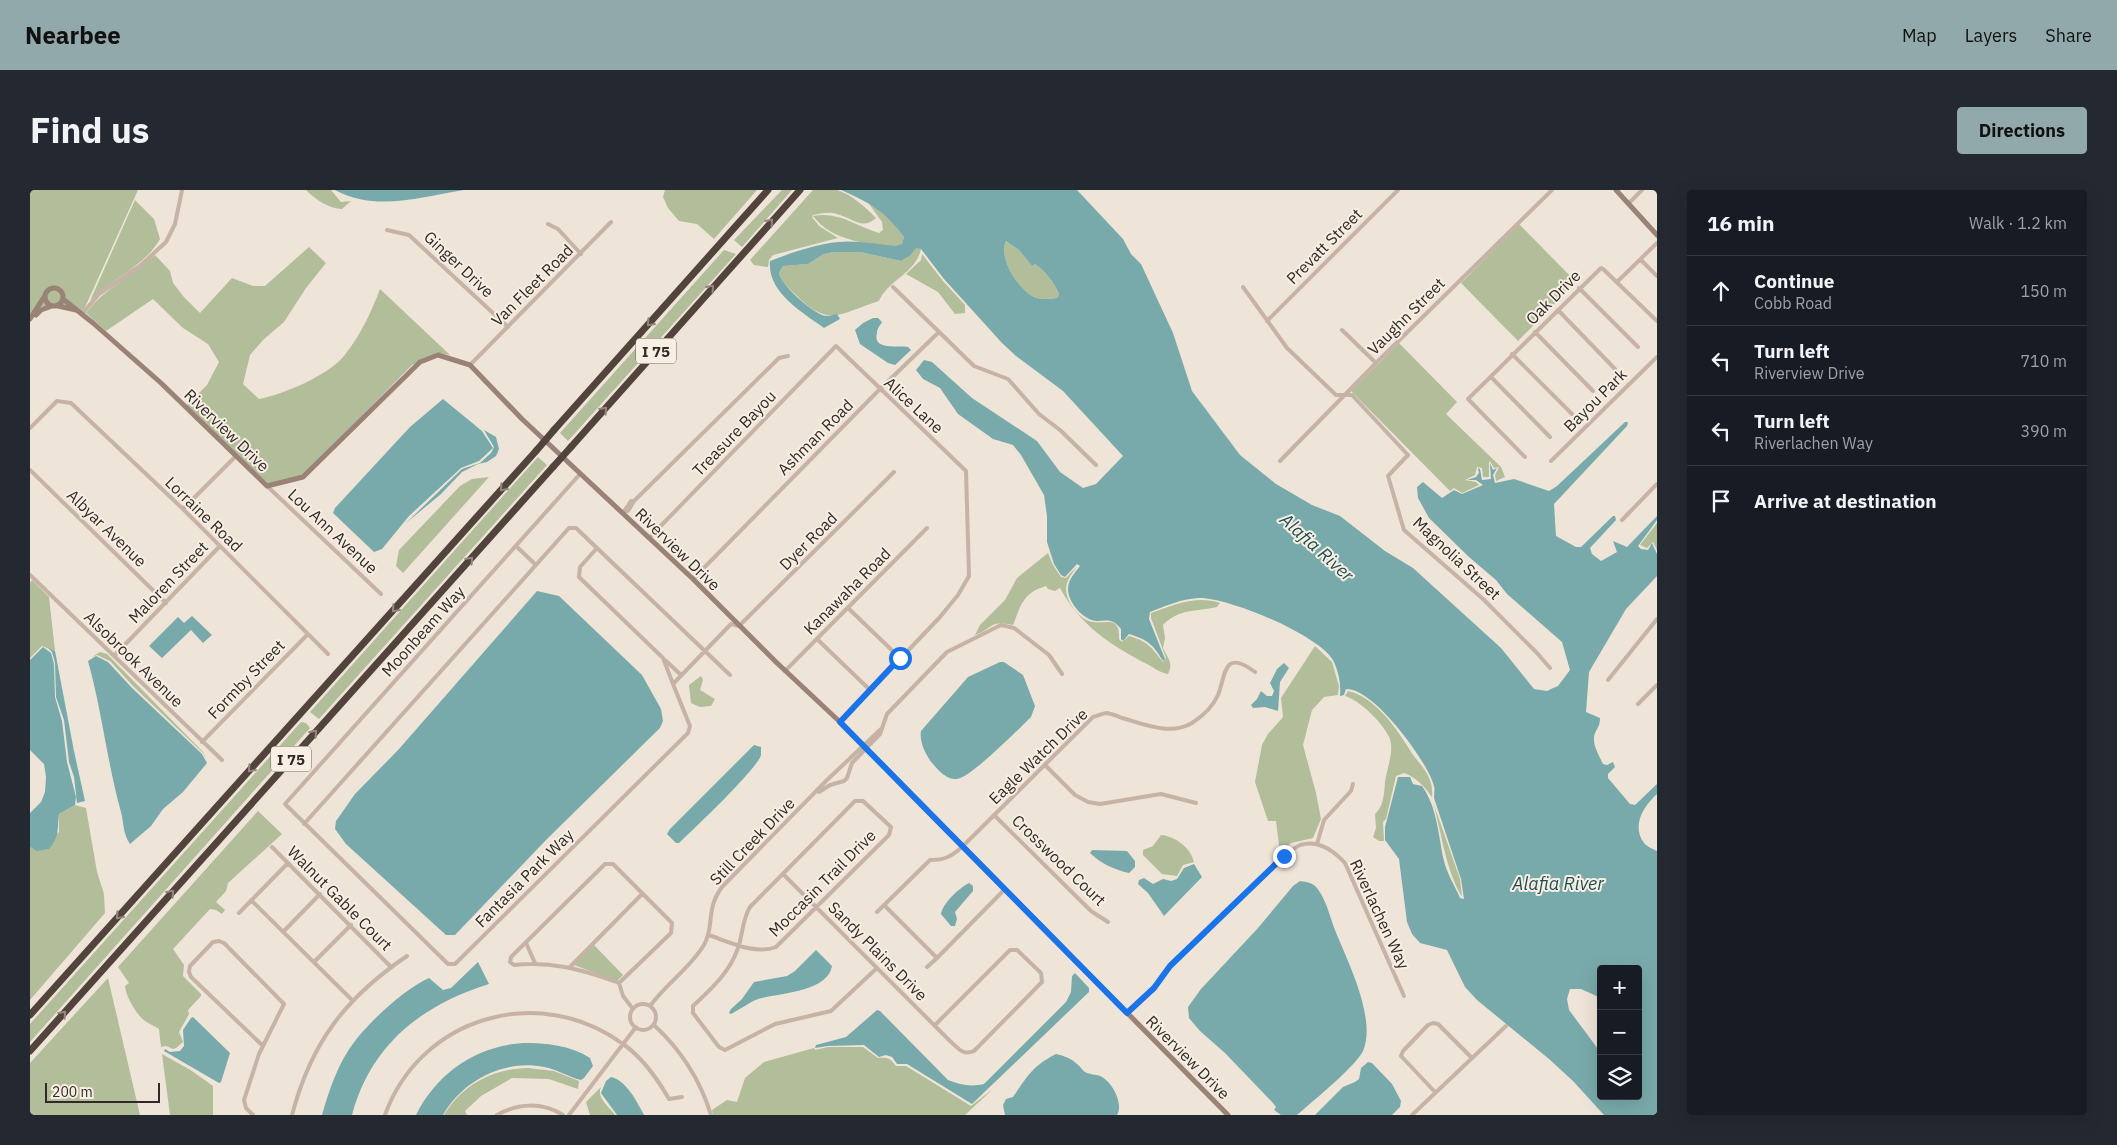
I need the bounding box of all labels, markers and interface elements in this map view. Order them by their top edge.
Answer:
text: Nearbee [25,19,121,51]
text: Map [1902,24,1937,47]
text: Layers [1965,24,2017,47]
text: Share [2045,24,2092,47]
text: Find us [30,107,149,153]
button: Directions [1957,107,2087,154]
street label: Prevatt Street [1282,204,1366,288]
text: 16 min [1707,209,1774,237]
text: Walk · 1.2 km [1969,213,2067,233]
one-way arrow [765,219,774,228]
street label: Ginger Drive [420,227,498,302]
street label: Van Fleet Road [487,240,577,330]
street label: Oak Drive [1521,265,1585,329]
text: Continue [1754,269,1834,293]
street label: Vaughn Street [1363,273,1449,359]
icon: ahead [1707,277,1735,305]
text: 150 m [2020,281,2067,301]
one-way arrow [706,285,715,294]
text: Cobb Road [1754,293,1832,313]
one-way arrow [647,317,656,326]
road number: I 75 [636,338,676,364]
text: Turn left [1754,339,1830,363]
icon: left [1707,347,1735,375]
text: 710 m [2020,351,2067,371]
text: Riverview Drive [1754,363,1865,383]
street label: Bayou Park [1559,364,1631,436]
street label: Alice Lane [880,373,948,438]
street label: Riverview Drive [180,384,274,476]
street label: Treasure Bayou [688,386,780,480]
street label: Ashman Road [773,395,857,479]
one-way arrow [598,407,606,416]
text: Turn left [1754,409,1830,433]
icon: left [1707,417,1735,445]
text: 390 m [2020,421,2067,441]
text: Riverlachen Way [1754,433,1873,453]
street label: Lorraine Road [161,472,247,556]
one-way arrow [500,482,509,491]
street label: Lou Ann Avenue [284,484,382,578]
street label: Albyar Avenue [63,485,151,571]
icon: arrive [1707,487,1735,515]
text: Arrive at destination [1754,489,1937,513]
street label: Riverview Drive [631,503,725,595]
water label: Alafia River [1275,507,1359,586]
street label: Dyer Road [775,508,841,574]
street label: Magnolia Street [1409,512,1505,604]
street label: Maloren Street [124,537,212,627]
street label: Kanawaha Road [799,543,895,639]
one-way arrow [464,557,473,566]
street label: Moonbeam Way [377,582,469,680]
one-way arrow [391,603,400,612]
street label: Alsobrook Avenue [80,607,188,711]
street label: Formby Street [203,635,289,723]
route start [889,647,912,670]
street label: Eagle Watch Drive [984,704,1092,808]
one-way arrow [309,730,318,739]
road number: I 75 [271,746,311,772]
one-way arrow [248,763,257,772]
street label: Still Creek Drive [705,793,799,889]
street label: Crosswood Court [1008,810,1110,910]
street label: Fantasia Park Way [471,825,577,931]
street label: Moccasin Trail Drive [764,825,880,941]
street label: Walnut Gable Court [283,841,397,955]
route end [1273,845,1296,868]
street label: Riverlachen Way [1346,856,1414,972]
water label: Alafia River [1511,872,1604,895]
one-way arrow [165,890,174,899]
street label: Sandy Plains Drive [824,897,932,1005]
one-way arrow [116,910,125,919]
map controls [1597,965,1642,1100]
button: + [1597,965,1642,1010]
button: − [1597,1010,1642,1055]
one-way arrow [57,1011,66,1020]
street label: Riverview Drive [1142,1011,1234,1103]
button: layers [1597,1055,1642,1100]
scale bar [45,1080,160,1103]
text: 200 m [52,1083,93,1101]

